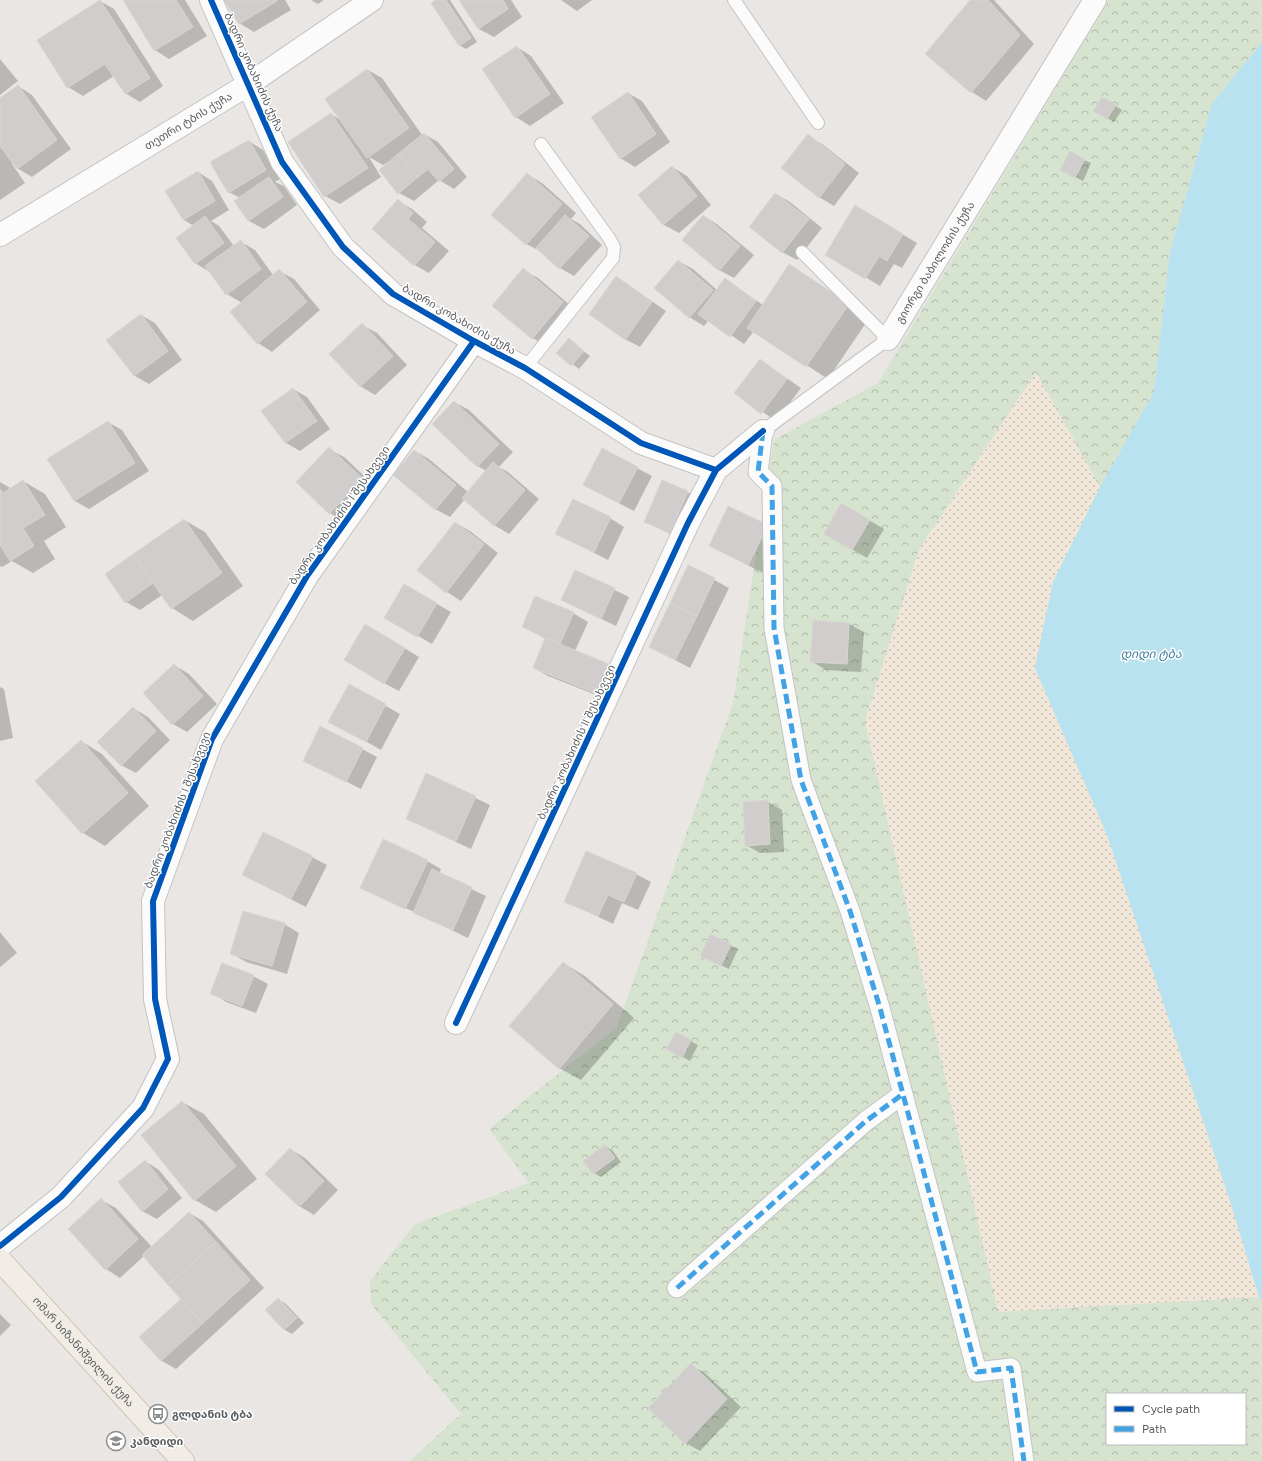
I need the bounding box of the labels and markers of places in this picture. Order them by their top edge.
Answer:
bus stop icon: გლდანის ტბა [147,1403,169,1425]
place label: გლდანის ტბა [172,1408,253,1421]
school or university icon: კანდიდი [105,1430,127,1452]
place label: კანდიდი [130,1435,184,1448]

